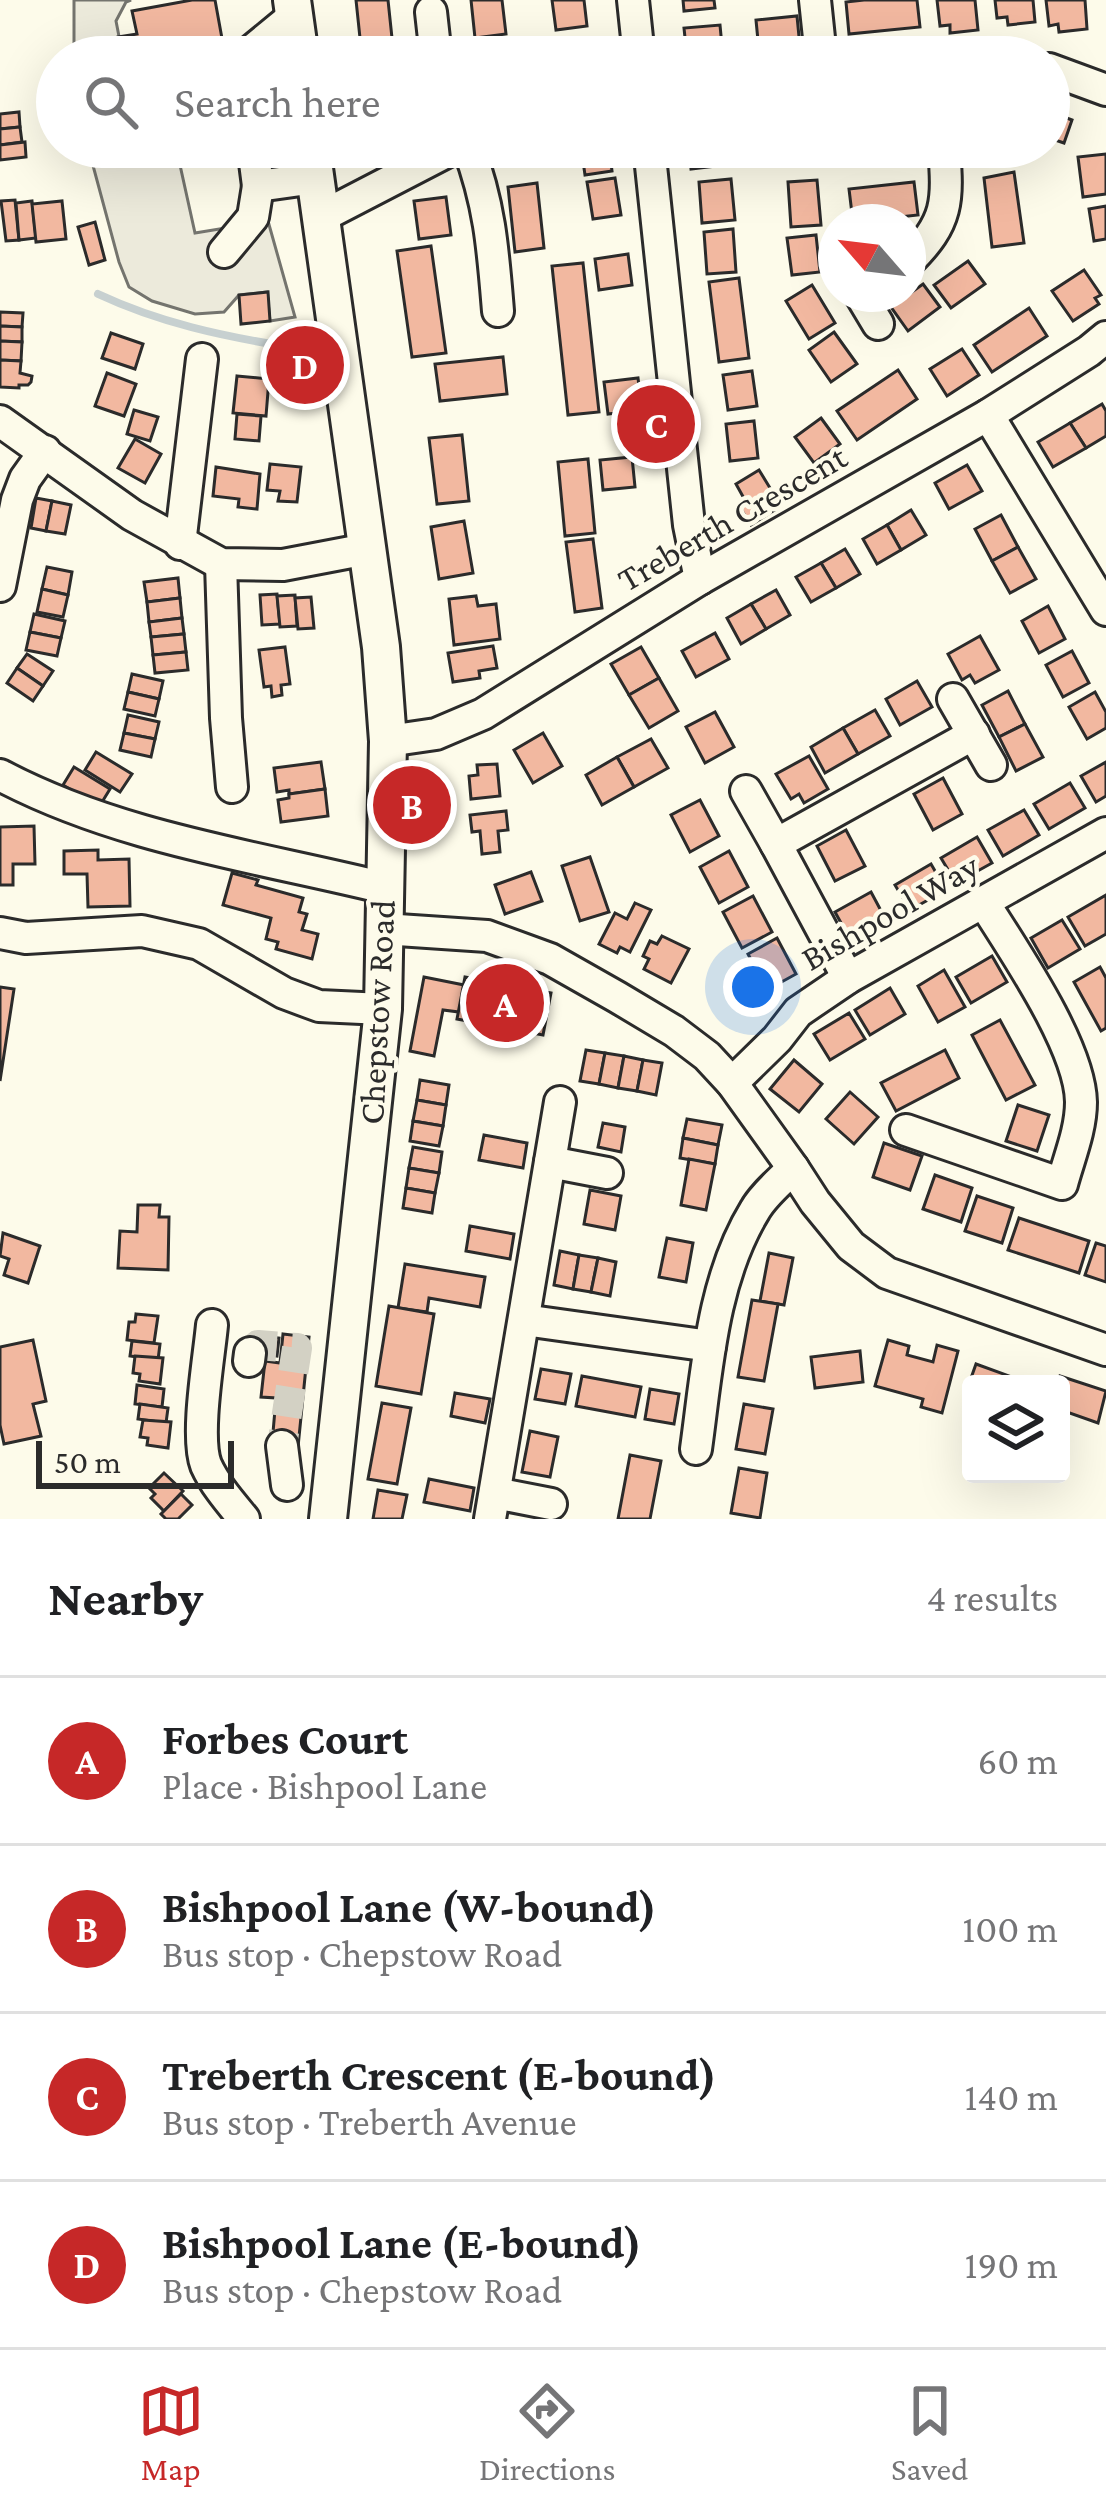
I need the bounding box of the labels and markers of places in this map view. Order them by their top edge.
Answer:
pin: D [266,320,344,410]
pin: C [617,379,695,469]
pin: B [373,760,451,850]
pin: A [466,958,544,1048]

